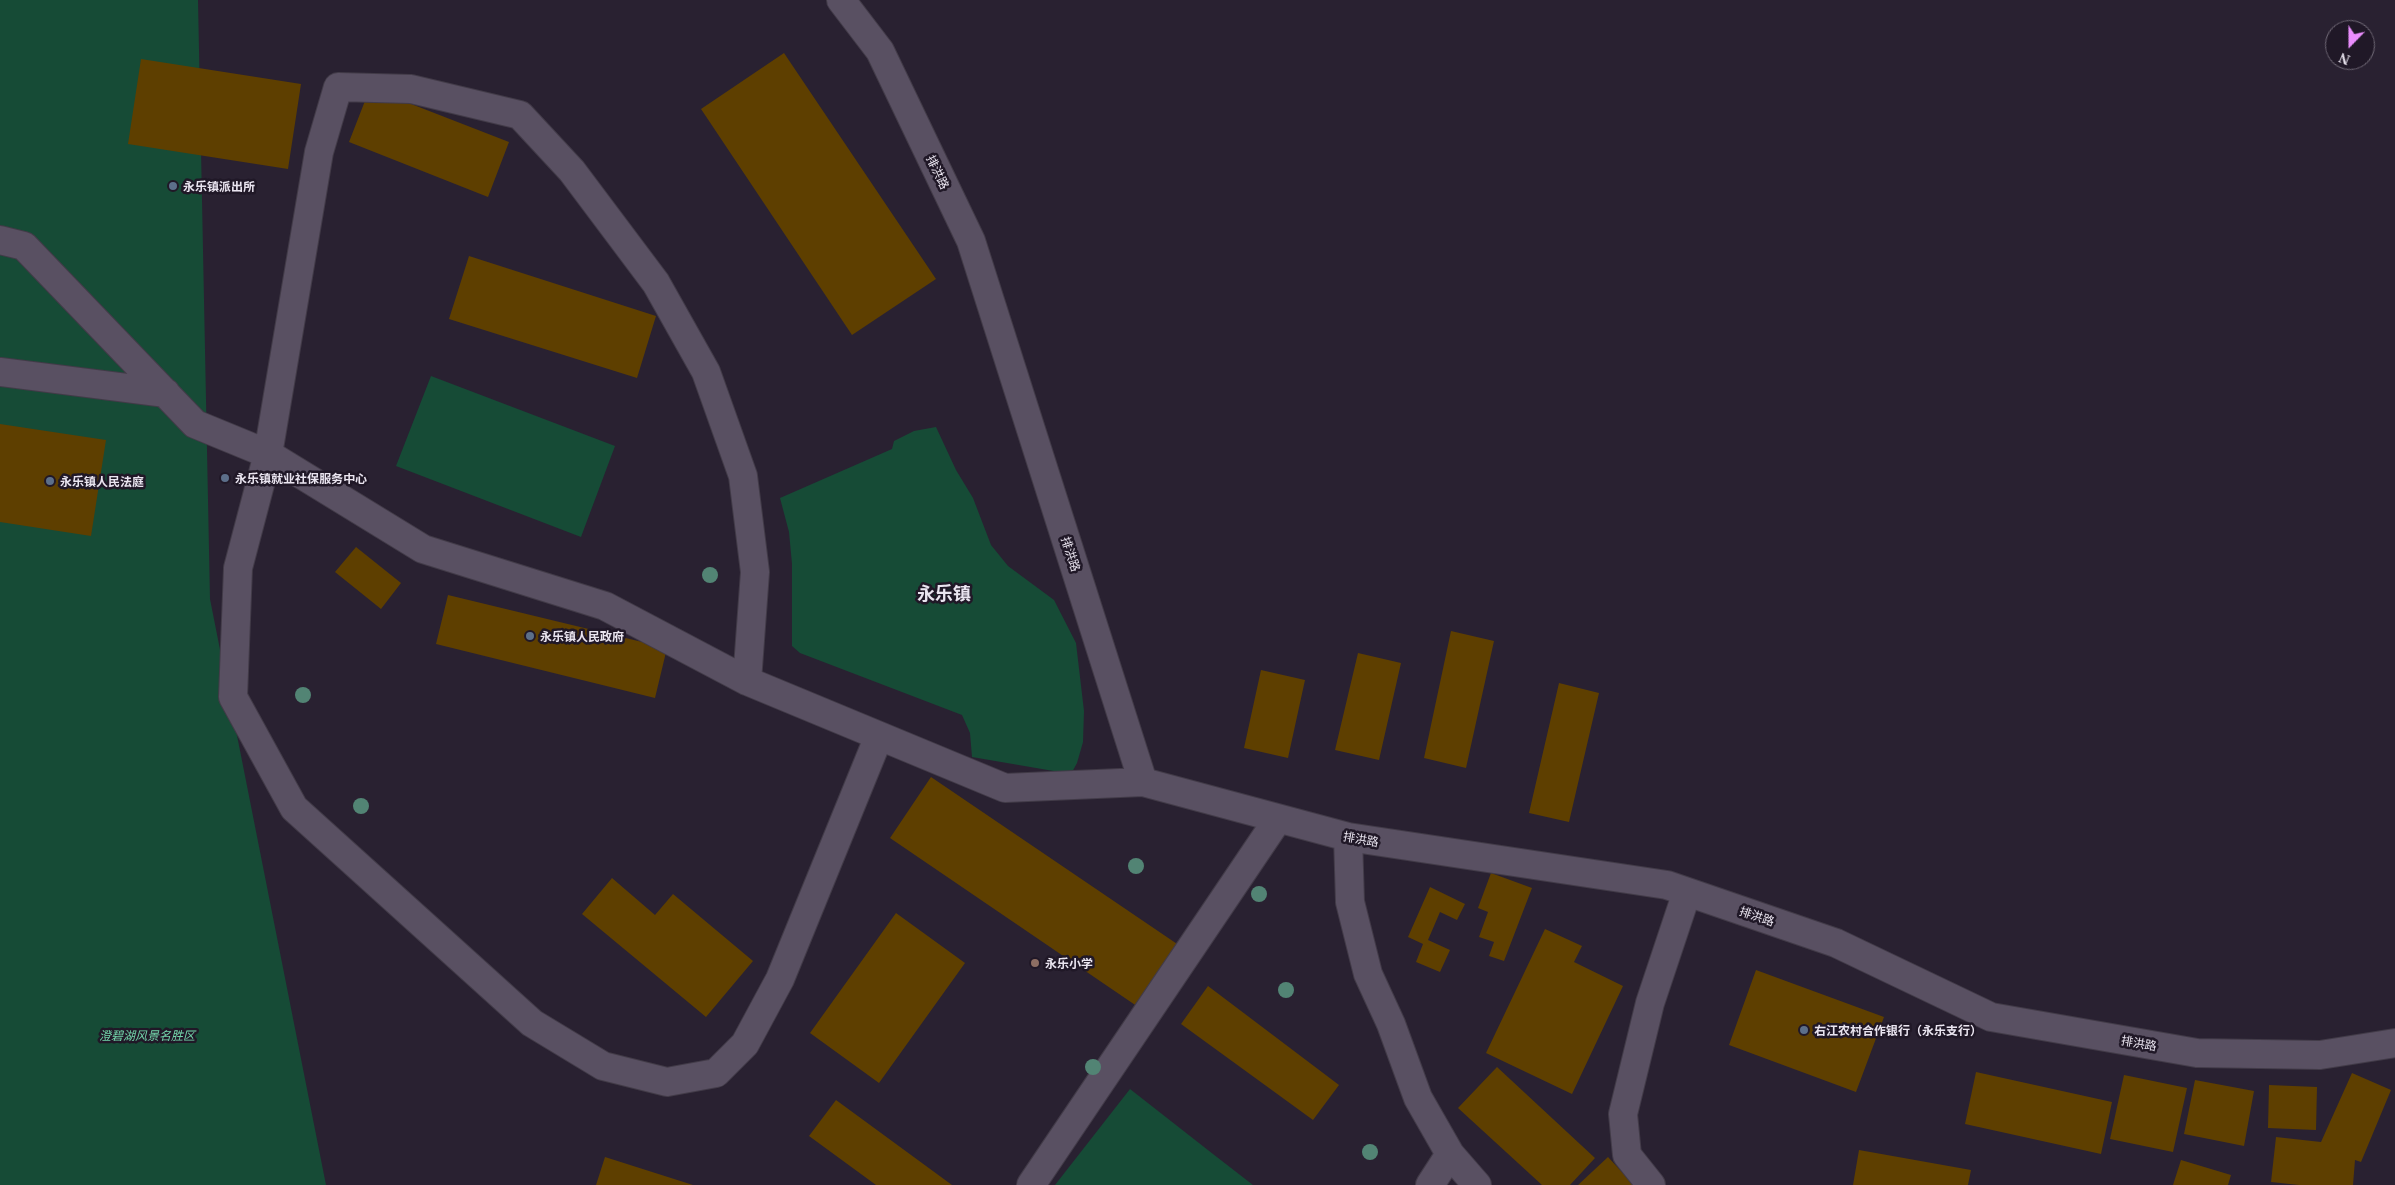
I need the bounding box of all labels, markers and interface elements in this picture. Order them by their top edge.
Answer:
north arrow [2325,20,2375,70]
text: N [2337,50,2352,67]
street label: 排洪路 [924,153,952,191]
place label: 永乐镇派出所 [183,179,255,193]
marker: 永乐镇派出所 [167,180,179,192]
place label: 永乐镇就业社保服务中心 [235,471,367,485]
marker: 永乐镇就业社保服务中心 [219,472,231,484]
place label: 永乐镇人民法庭 [60,474,144,488]
marker: 永乐镇人民法庭 [44,475,56,487]
street label: 排洪路 [1059,535,1083,573]
district label: 永乐镇 [917,582,971,604]
place label: 永乐镇人民政府 [540,629,624,643]
marker: 永乐镇人民政府 [524,630,536,642]
street label: 排洪路 [1342,829,1380,849]
street label: 排洪路 [1738,903,1776,929]
place label: 永乐小学 [1045,956,1093,970]
marker: 永乐小学 [1029,957,1041,969]
place label: 右江农村合作银行（永乐支行） [1814,1023,1982,1037]
marker: 右江农村合作银行（永乐支行） [1798,1024,1810,1036]
park label: 澄碧湖风景名胜区 [99,1028,195,1042]
street label: 排洪路 [2120,1033,2158,1053]

